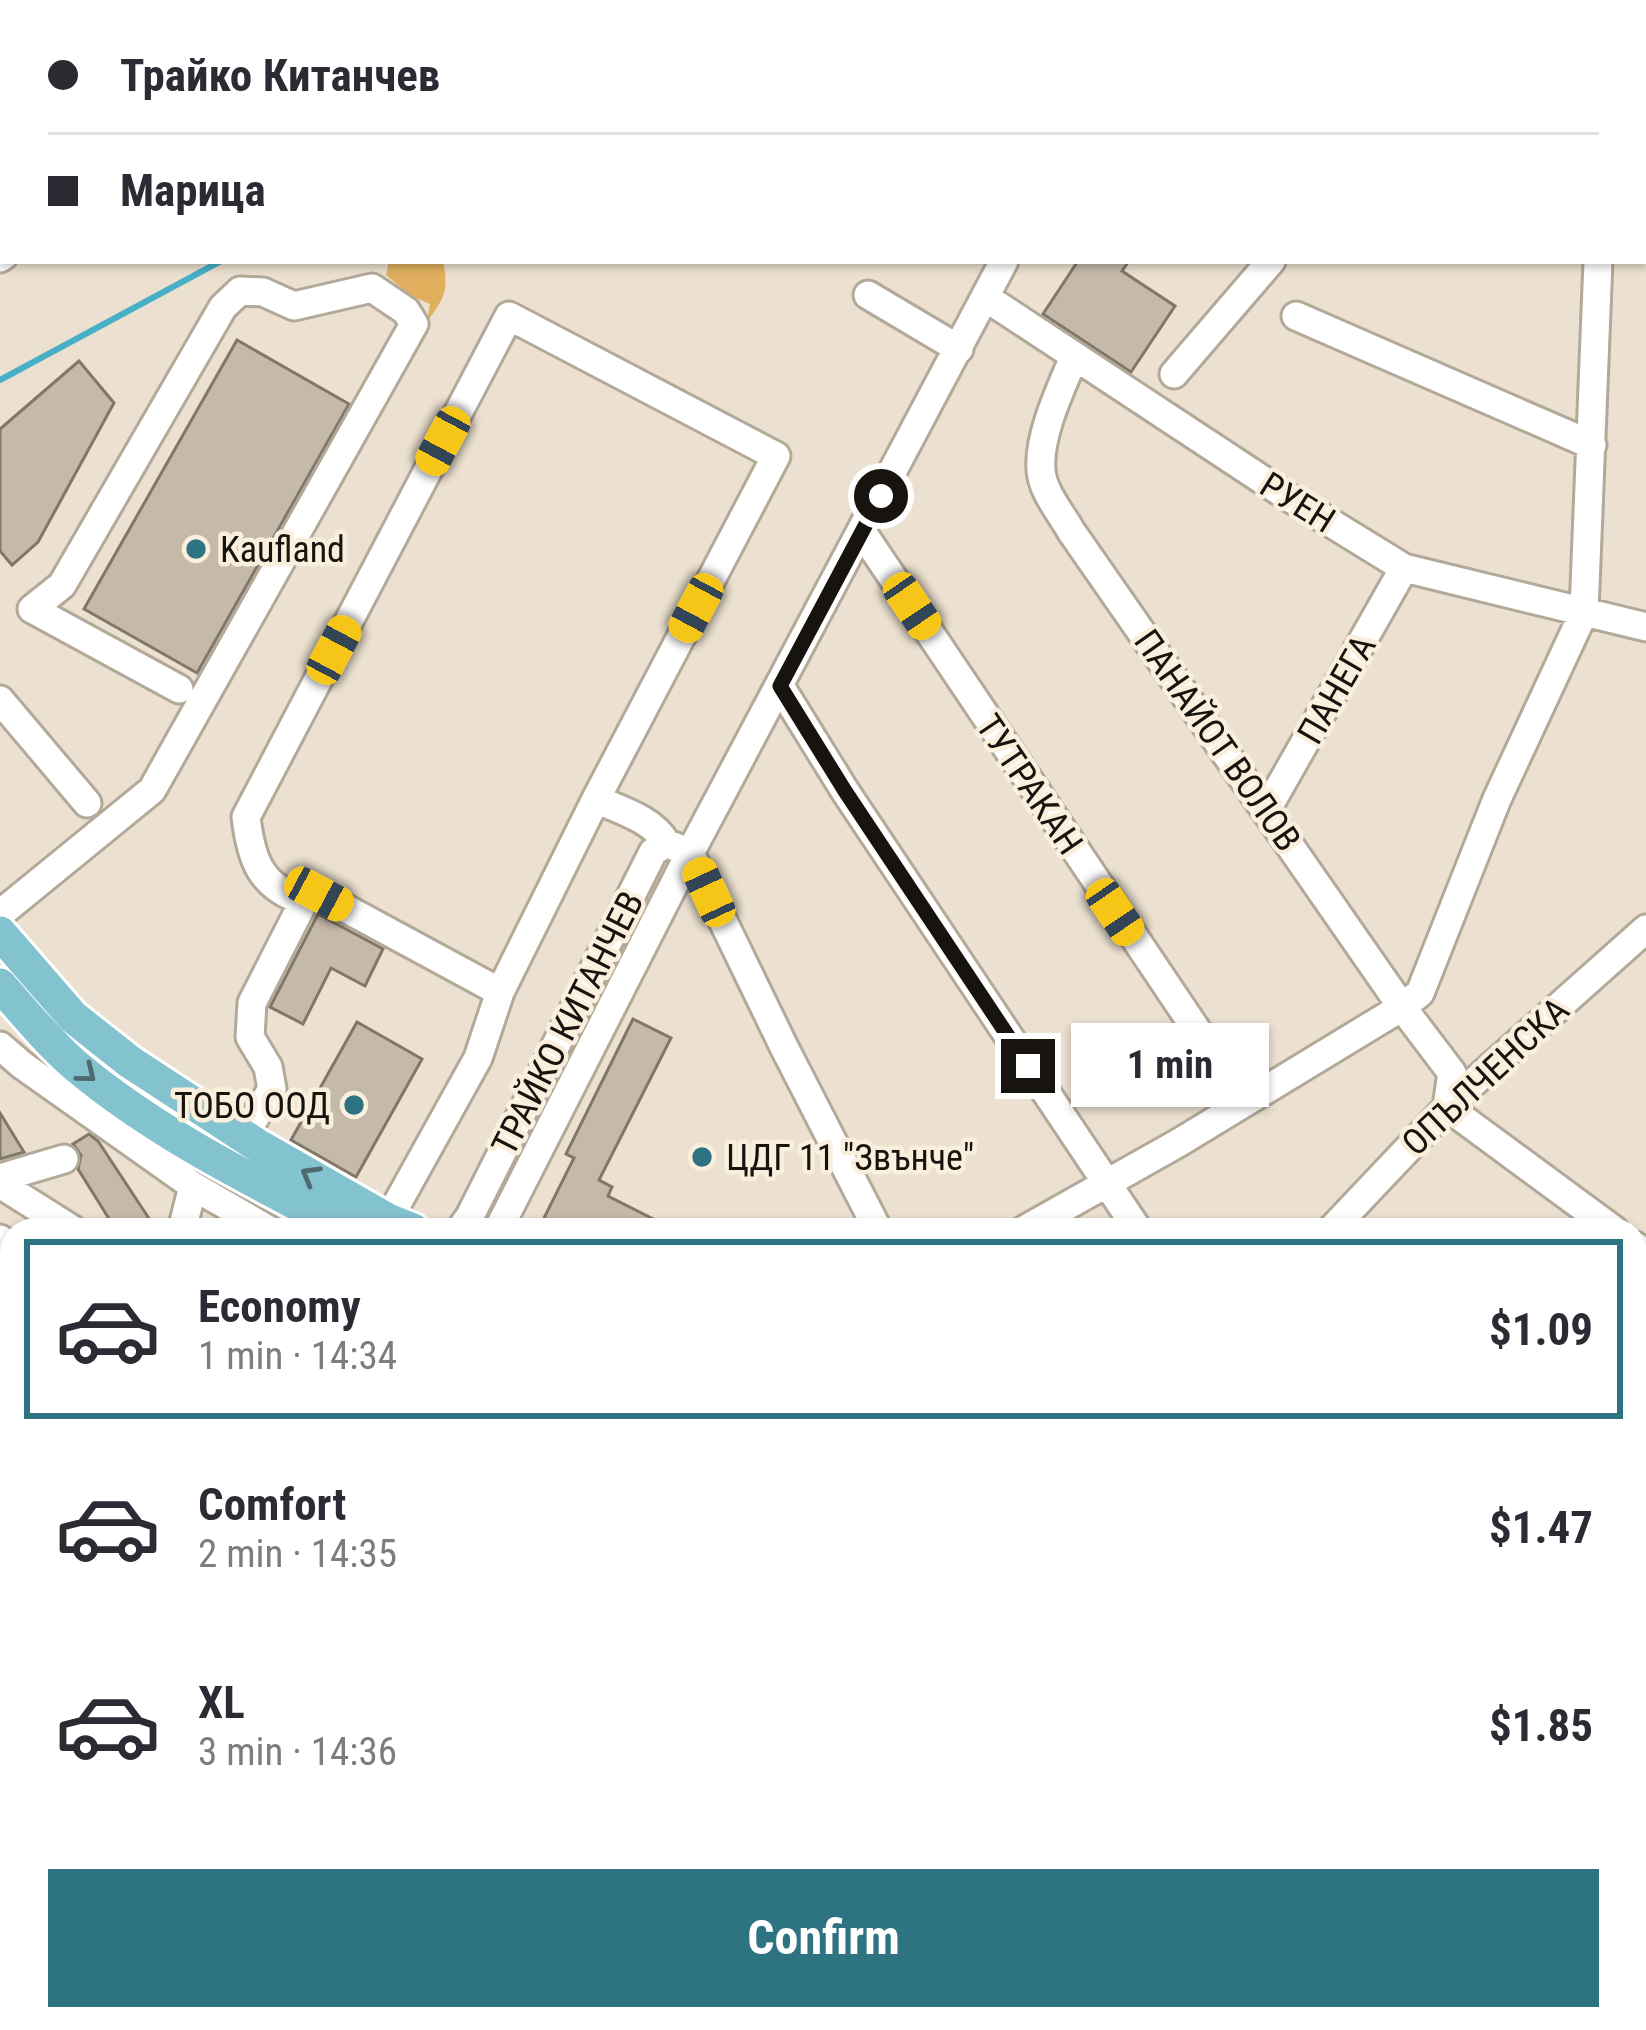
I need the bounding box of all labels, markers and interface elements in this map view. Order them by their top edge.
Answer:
text: Трайко Китанчев [120,49,440,102]
text: Марица [120,164,266,217]
car [410,401,476,481]
street label: РУЕН [1252,464,1342,542]
route start [854,469,908,523]
place label: Kaufland [220,529,345,571]
marker: Kaufland [183,536,209,562]
car [877,566,947,646]
car [663,568,729,648]
car [301,610,367,690]
street label: ПАНАЙОТ ВОЛОВ [1125,622,1309,859]
street label: ПАНЕГА [1289,628,1385,751]
street label: ТУТРАКАН [967,707,1091,862]
car [677,852,741,932]
car [279,861,359,927]
car [1080,872,1150,952]
street label: ТРАЙКО КИТАНЧЕВ [483,885,652,1162]
street label: ОПЪЛЧЕНСКА [1394,989,1578,1164]
callout: 1 min [1070,1024,1268,1108]
route end [1001,1039,1055,1093]
text: 1 min [1127,1042,1213,1088]
one-way arrow [73,1060,95,1082]
place label: ТОБО ООД [174,1085,330,1127]
marker: ТОБО ООД [341,1092,367,1118]
place label: ЦДГ 11 "Звънче" [726,1137,974,1179]
marker: ЦДГ 11 "Звънче" [689,1144,715,1170]
one-way arrow [301,1166,323,1189]
icon: car [54,1275,162,1383]
text: Economy [198,1280,361,1333]
text: $1.09 [1489,1303,1593,1356]
text: 1 min · 14:34 [198,1333,397,1379]
icon: car [54,1473,162,1581]
text: Comfort [198,1478,346,1531]
text: $1.47 [1489,1501,1593,1554]
text: 2 min · 14:35 [198,1531,397,1577]
icon: car [54,1671,162,1779]
text: XL [198,1676,245,1729]
text: $1.85 [1489,1699,1593,1752]
text: 3 min · 14:36 [198,1729,397,1775]
button: Confirm [48,1869,1599,2007]

